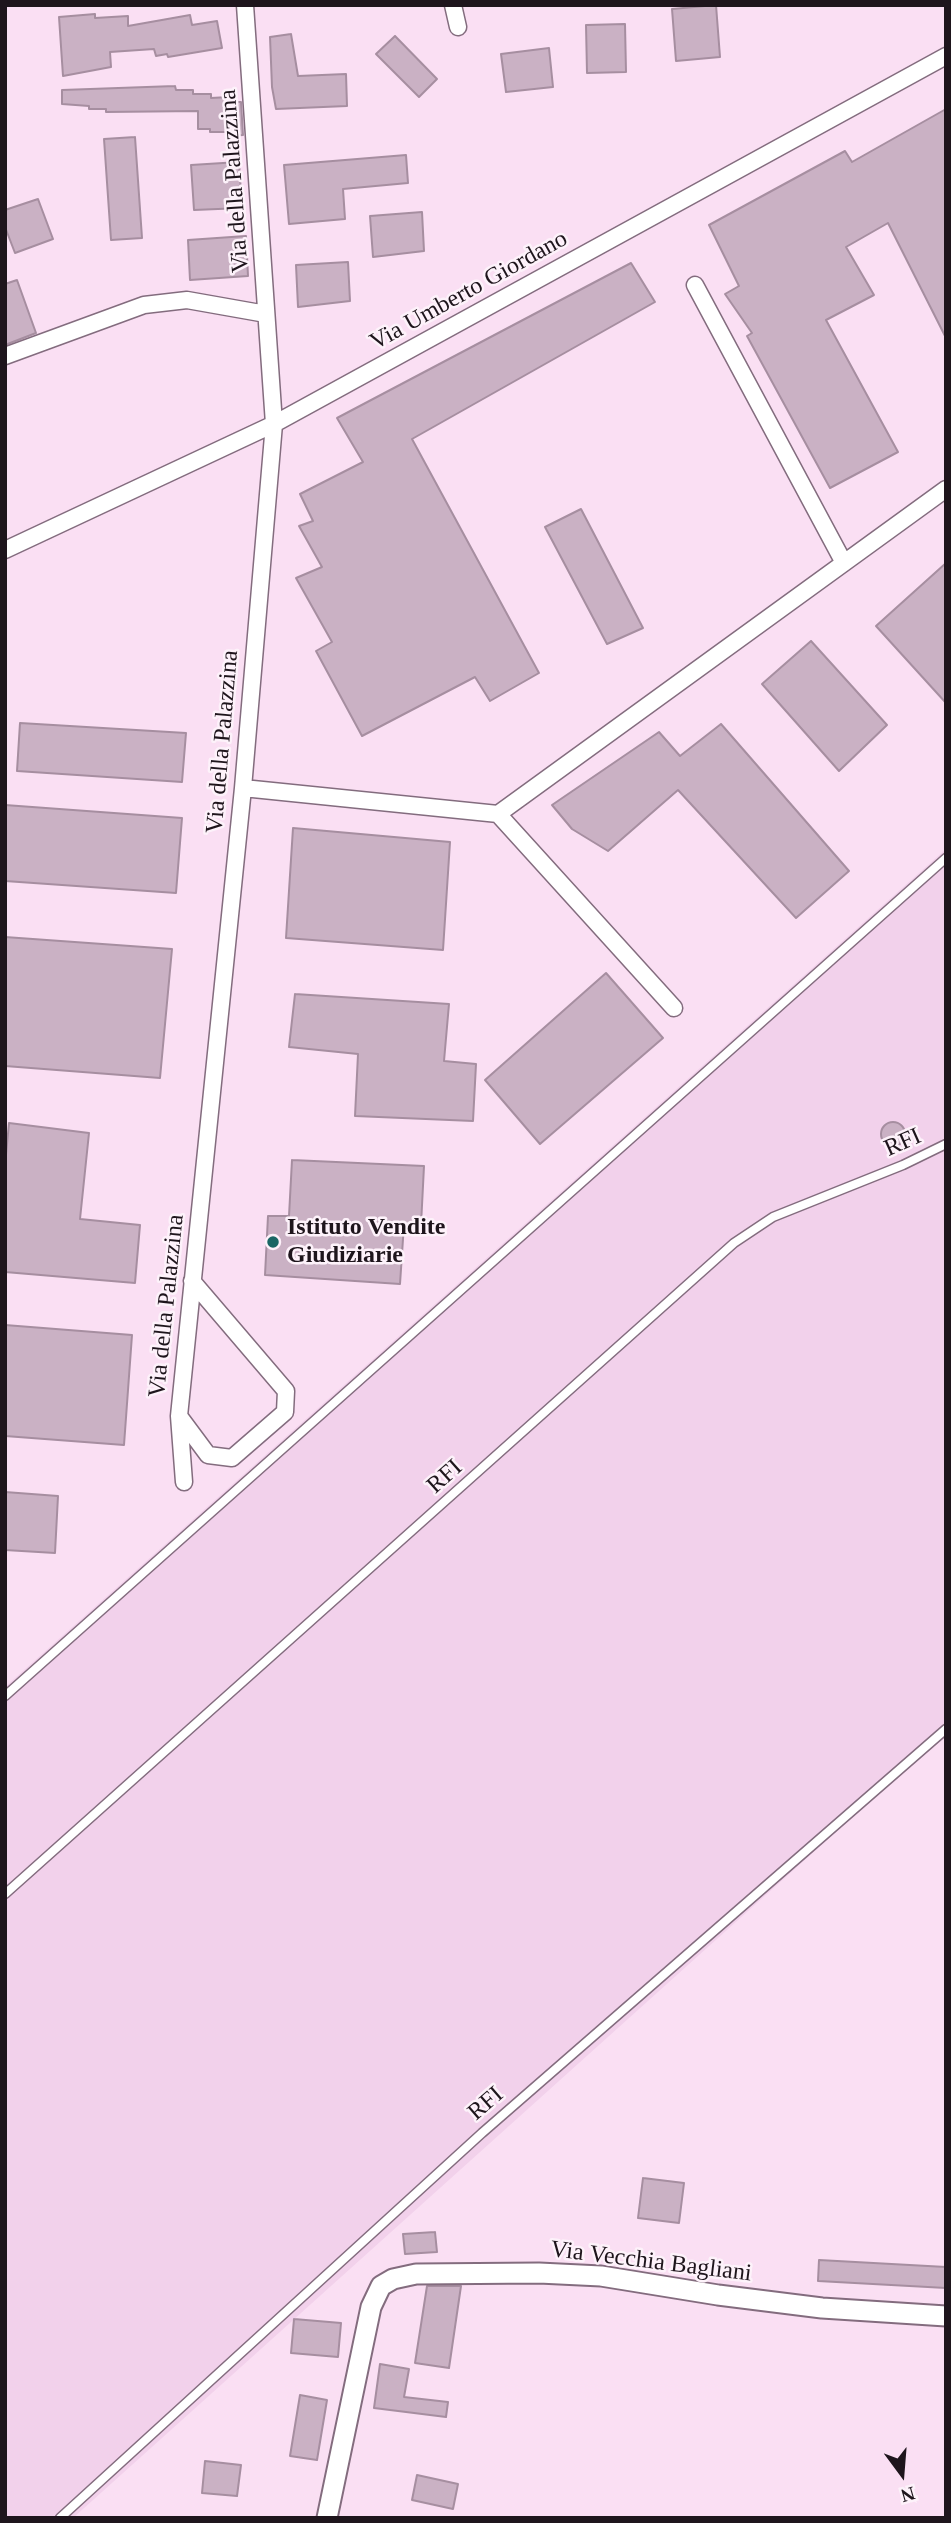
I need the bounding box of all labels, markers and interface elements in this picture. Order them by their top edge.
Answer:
street label: Via della Palazzina [214,88,256,274]
street label: Via Umberto Giordano [365,225,573,357]
street label: Via della Palazzina [201,649,245,835]
street label: RFI [880,1122,926,1164]
street label: Via della Palazzina [143,1213,191,1399]
place label: Istituto Vendite Giudiziarie [287,1214,445,1270]
marker: Istituto Vendite Giudiziarie [265,1234,281,1250]
street label: RFI [421,1454,469,1500]
street label: RFI [462,2081,510,2127]
street label: Via Vecchia Bagliani [549,2235,753,2289]
north arrow [867,2439,937,2509]
text: N [898,2483,917,2507]

